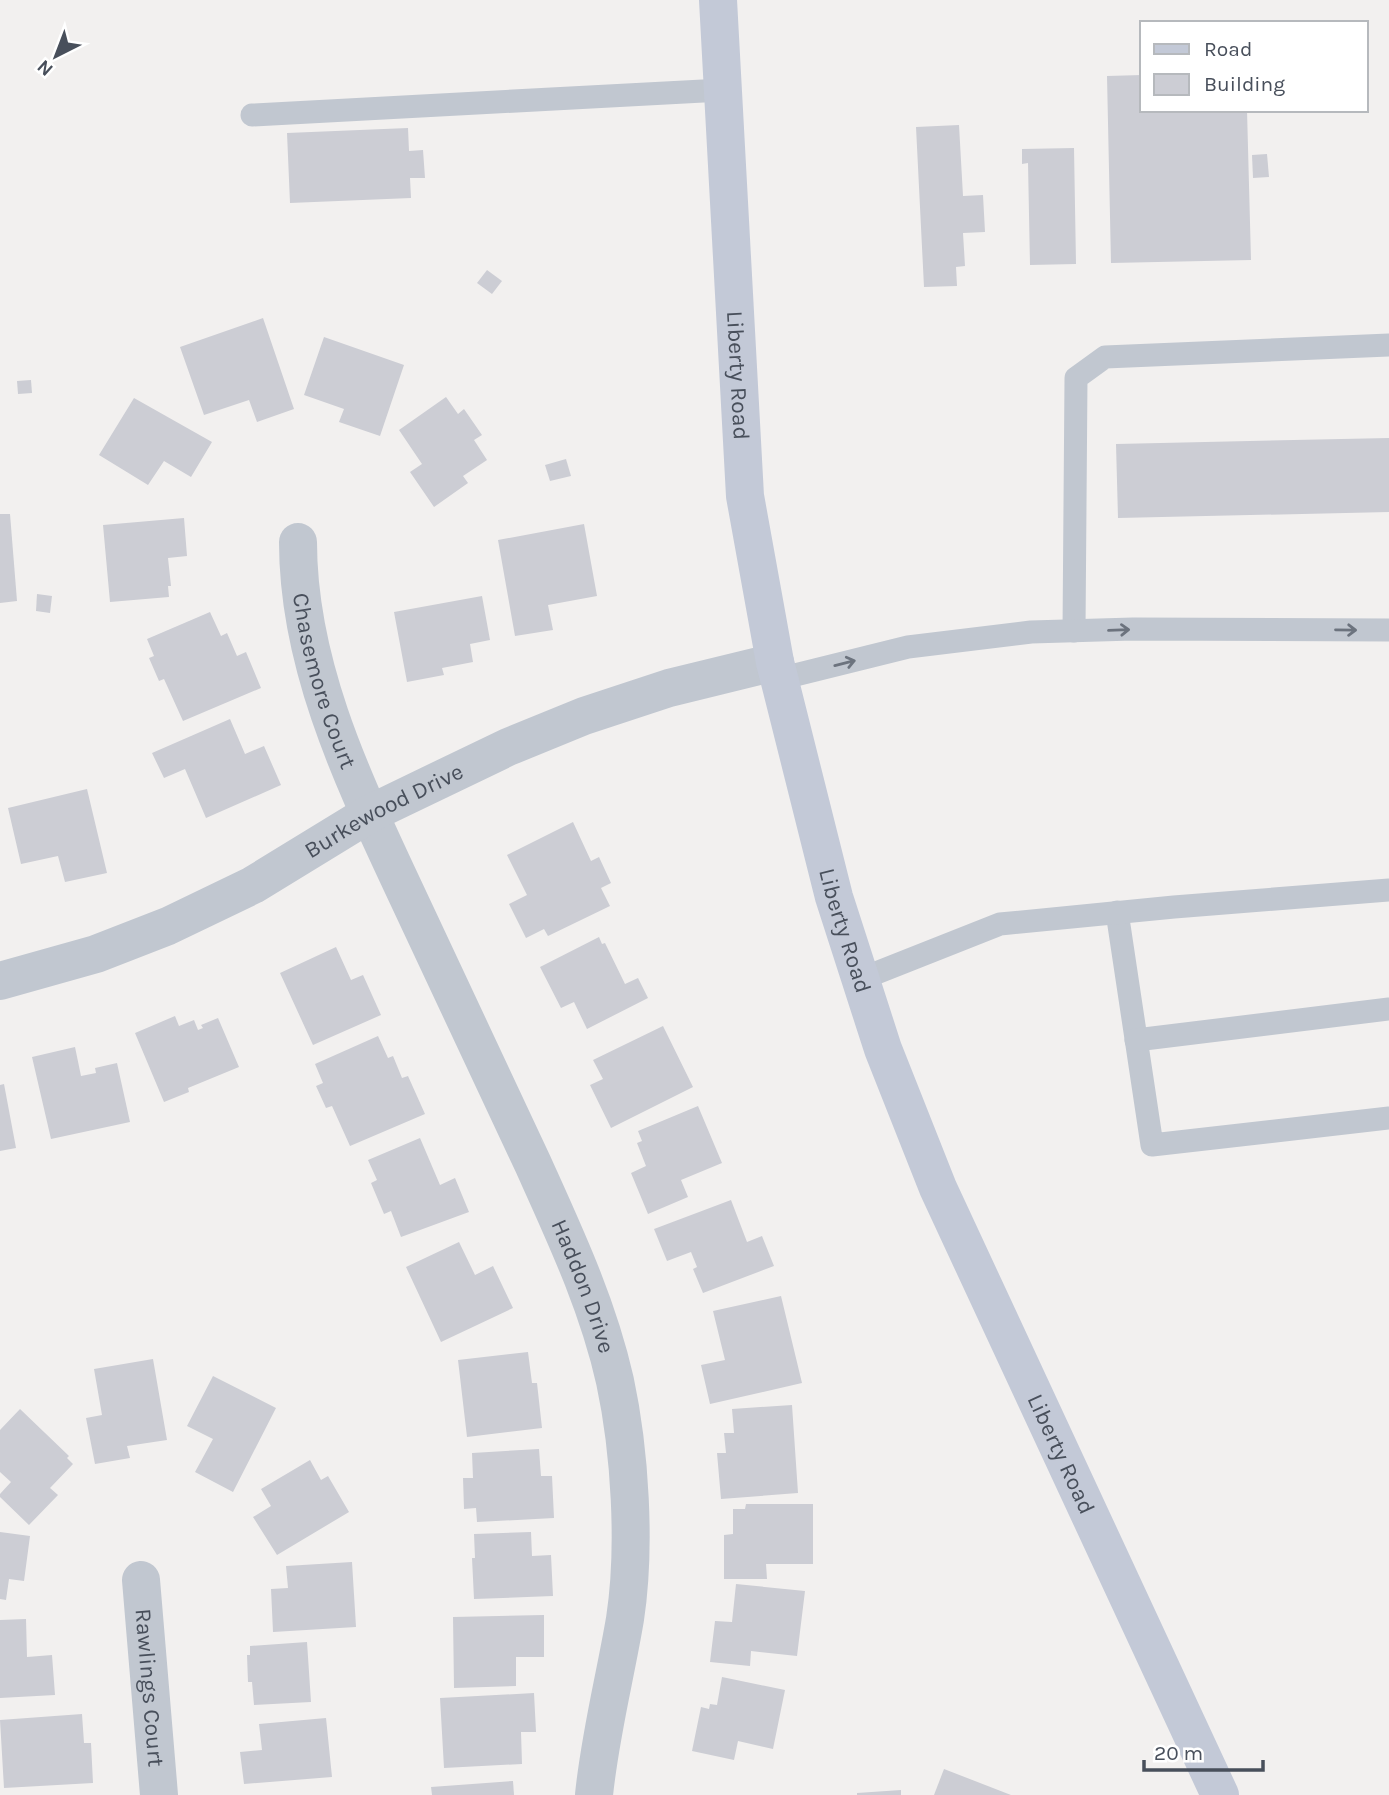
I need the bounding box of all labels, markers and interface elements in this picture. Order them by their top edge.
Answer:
north arrow [21,21,91,91]
legend [1140,21,1368,112]
text: Road [1204,37,1252,61]
text: N [33,55,58,81]
text: Building [1204,72,1285,96]
street label: Liberty Road [721,310,755,441]
street label: Chasemore Court [287,591,362,773]
one-way arrow [1107,623,1130,636]
one-way arrow [1334,623,1357,637]
one-way arrow [833,656,856,669]
street label: Burkewood Drive [300,758,468,864]
street label: Liberty Road [813,865,877,996]
street label: Haddon Drive [546,1215,620,1356]
street label: Liberty Road [1022,1390,1101,1518]
street label: Rawlings Court [129,1607,170,1768]
scale bar [1144,1728,1263,1772]
text: 20 m [1154,1741,1203,1765]

